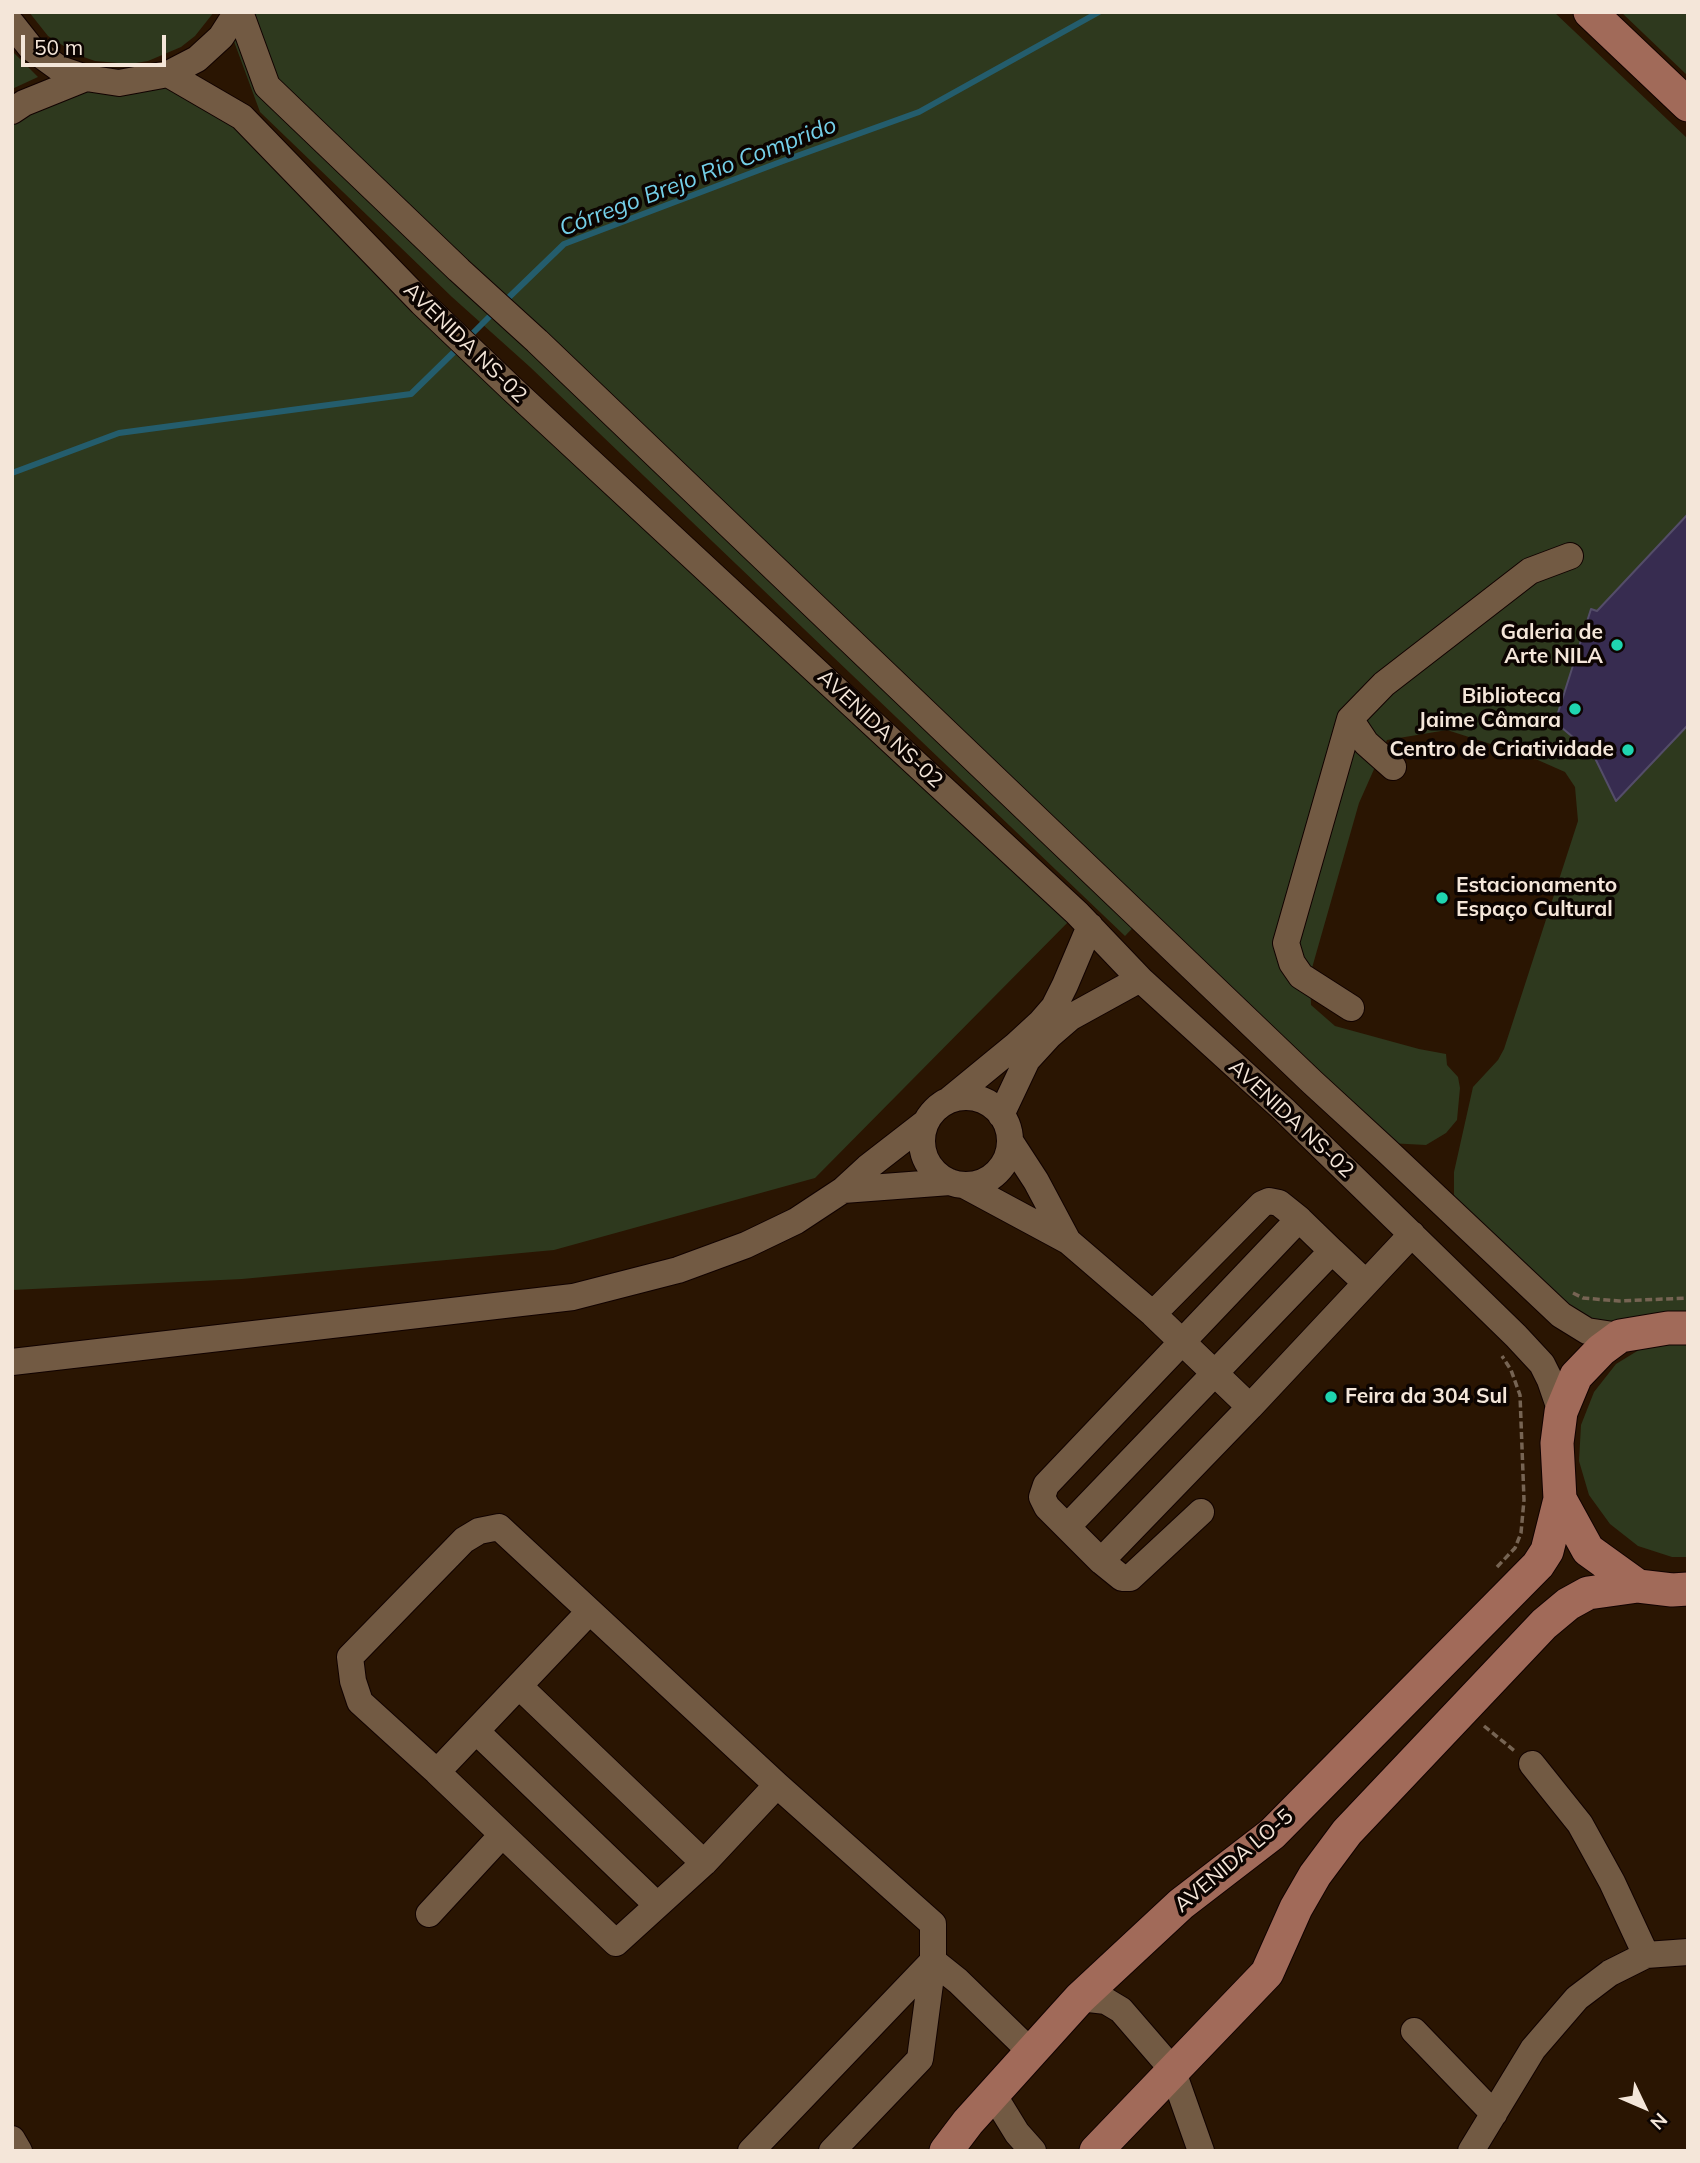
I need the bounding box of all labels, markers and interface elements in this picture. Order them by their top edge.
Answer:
scale bar [24,21,170,65]
text: 50 m [34,34,83,60]
water label: Córrego Brejo Rio Comprido [556,111,840,243]
street label: AVENIDA NS-02 [398,278,532,408]
place label: Galeria de Arte NILA [1500,620,1603,670]
marker: Galeria de Arte NILA [1609,637,1625,653]
street label: AVENIDA NS-02 [812,665,948,793]
place label: Biblioteca Jaime Câmara [1418,684,1561,734]
marker: Biblioteca Jaime Câmara [1567,701,1583,717]
place label: Centro de Criatividade [1390,737,1614,763]
marker: Centro de Criatividade [1620,742,1636,758]
place label: Estacionamento Espaço Cultural [1456,873,1617,923]
marker: Estacionamento Espaço Cultural [1434,890,1450,906]
street label: AVENIDA NS-02 [1223,1055,1359,1183]
place label: Feira da 304 Sul [1345,1384,1507,1410]
marker: Feira da 304 Sul [1323,1389,1339,1405]
street label: AVENIDA LO-5 [1170,1804,1298,1918]
north arrow [1609,2072,1679,2142]
text: N [1645,2108,1673,2135]

